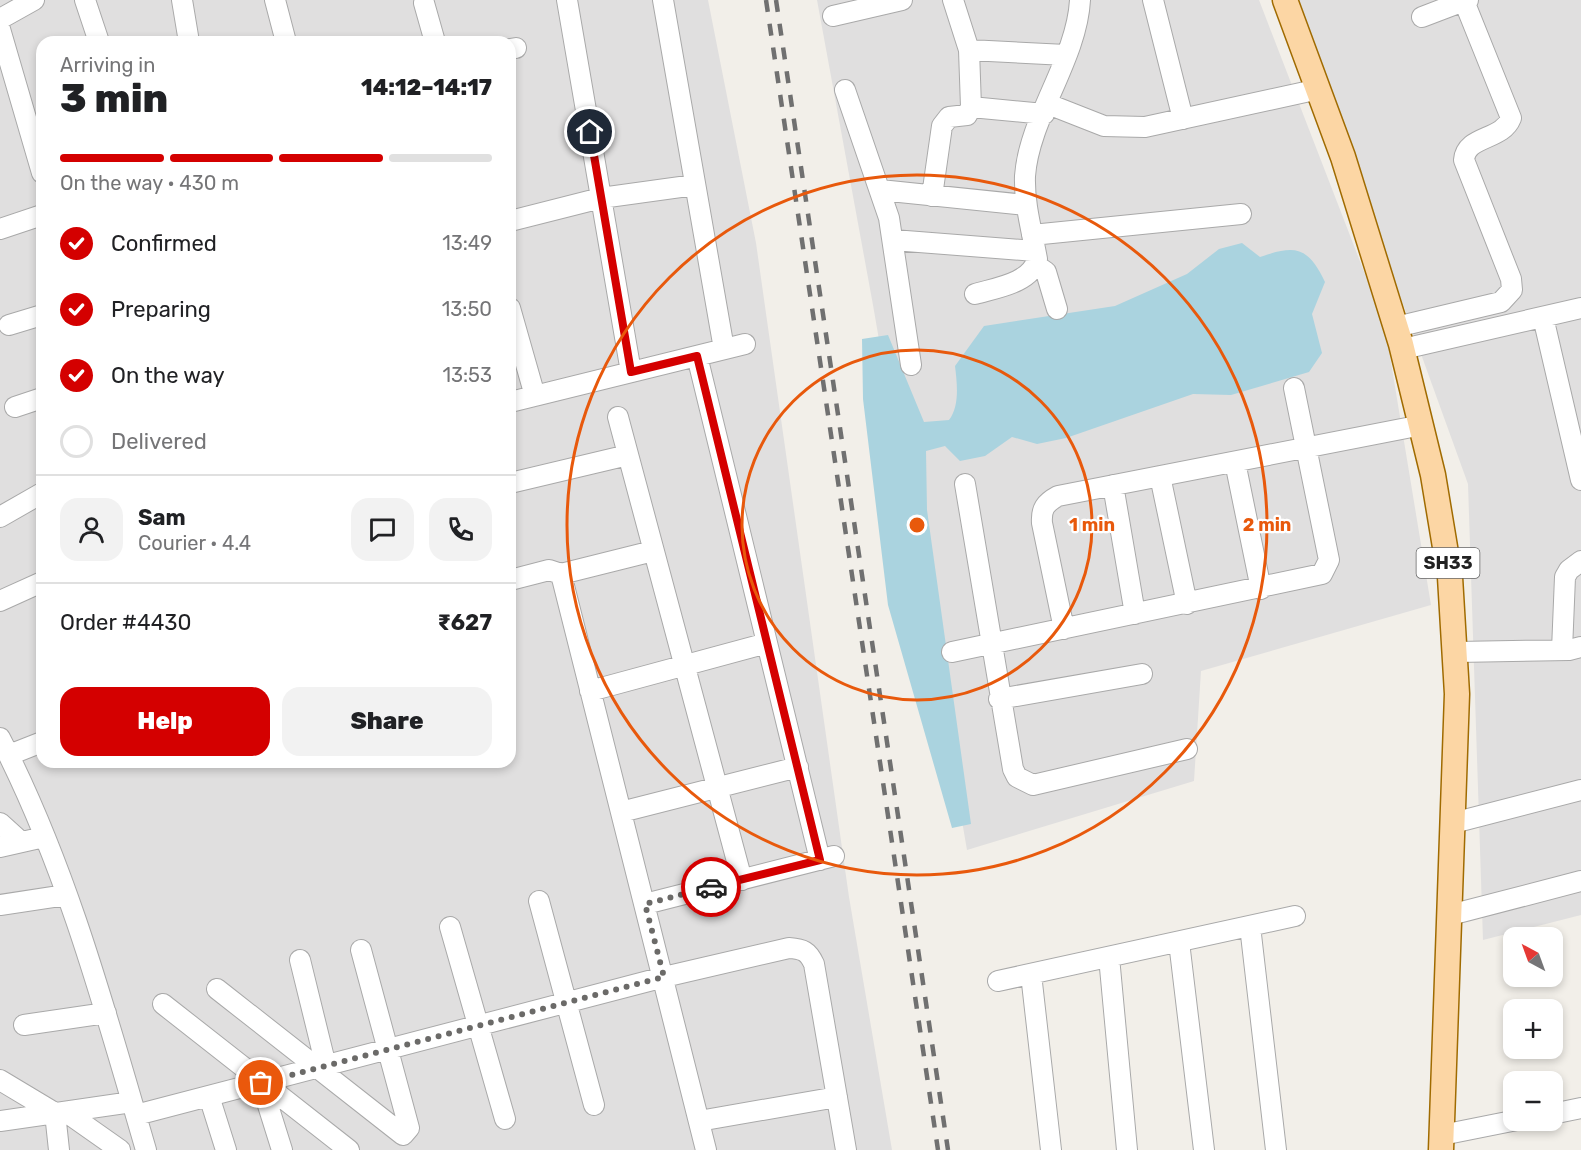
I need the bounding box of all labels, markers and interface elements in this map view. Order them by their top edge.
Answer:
text: Arriving in [60,53,155,77]
text: 14:12–14:17 [361,74,492,101]
text: 3 min [60,76,168,122]
pin [564,106,615,157]
icon: home [573,115,606,148]
text: On the way · 430 m [60,171,239,195]
icon: check [60,227,93,260]
text: Confirmed [111,230,217,257]
text: 13:49 [442,231,492,255]
icon: check [60,293,93,326]
text: Preparing [111,296,211,323]
text: 13:50 [442,297,492,321]
icon: check [60,359,93,392]
text: On the way [111,362,225,389]
text: 13:53 [442,363,492,387]
text: Delivered [111,428,207,455]
button: person [60,498,123,561]
button: chat [351,498,414,561]
button: phone [429,498,492,561]
text: Sam [138,504,186,531]
text: 1 min [1069,514,1115,536]
text: 2 min [1243,514,1291,536]
centre of rings [907,515,927,535]
text: Courier · 4.4 [138,531,251,555]
road number: SH33 [1416,548,1480,578]
text: Order #4430 [60,609,192,636]
text: ₹627 [438,609,492,636]
button: Help [60,687,270,756]
button: Share [282,687,492,756]
courier [681,857,741,917]
icon: car [695,871,728,904]
north arrow [1503,927,1563,987]
map controls [1503,927,1563,1131]
button: + [1503,999,1563,1059]
pin [235,1057,286,1108]
icon: bag [244,1066,277,1099]
button: − [1503,1071,1563,1131]

